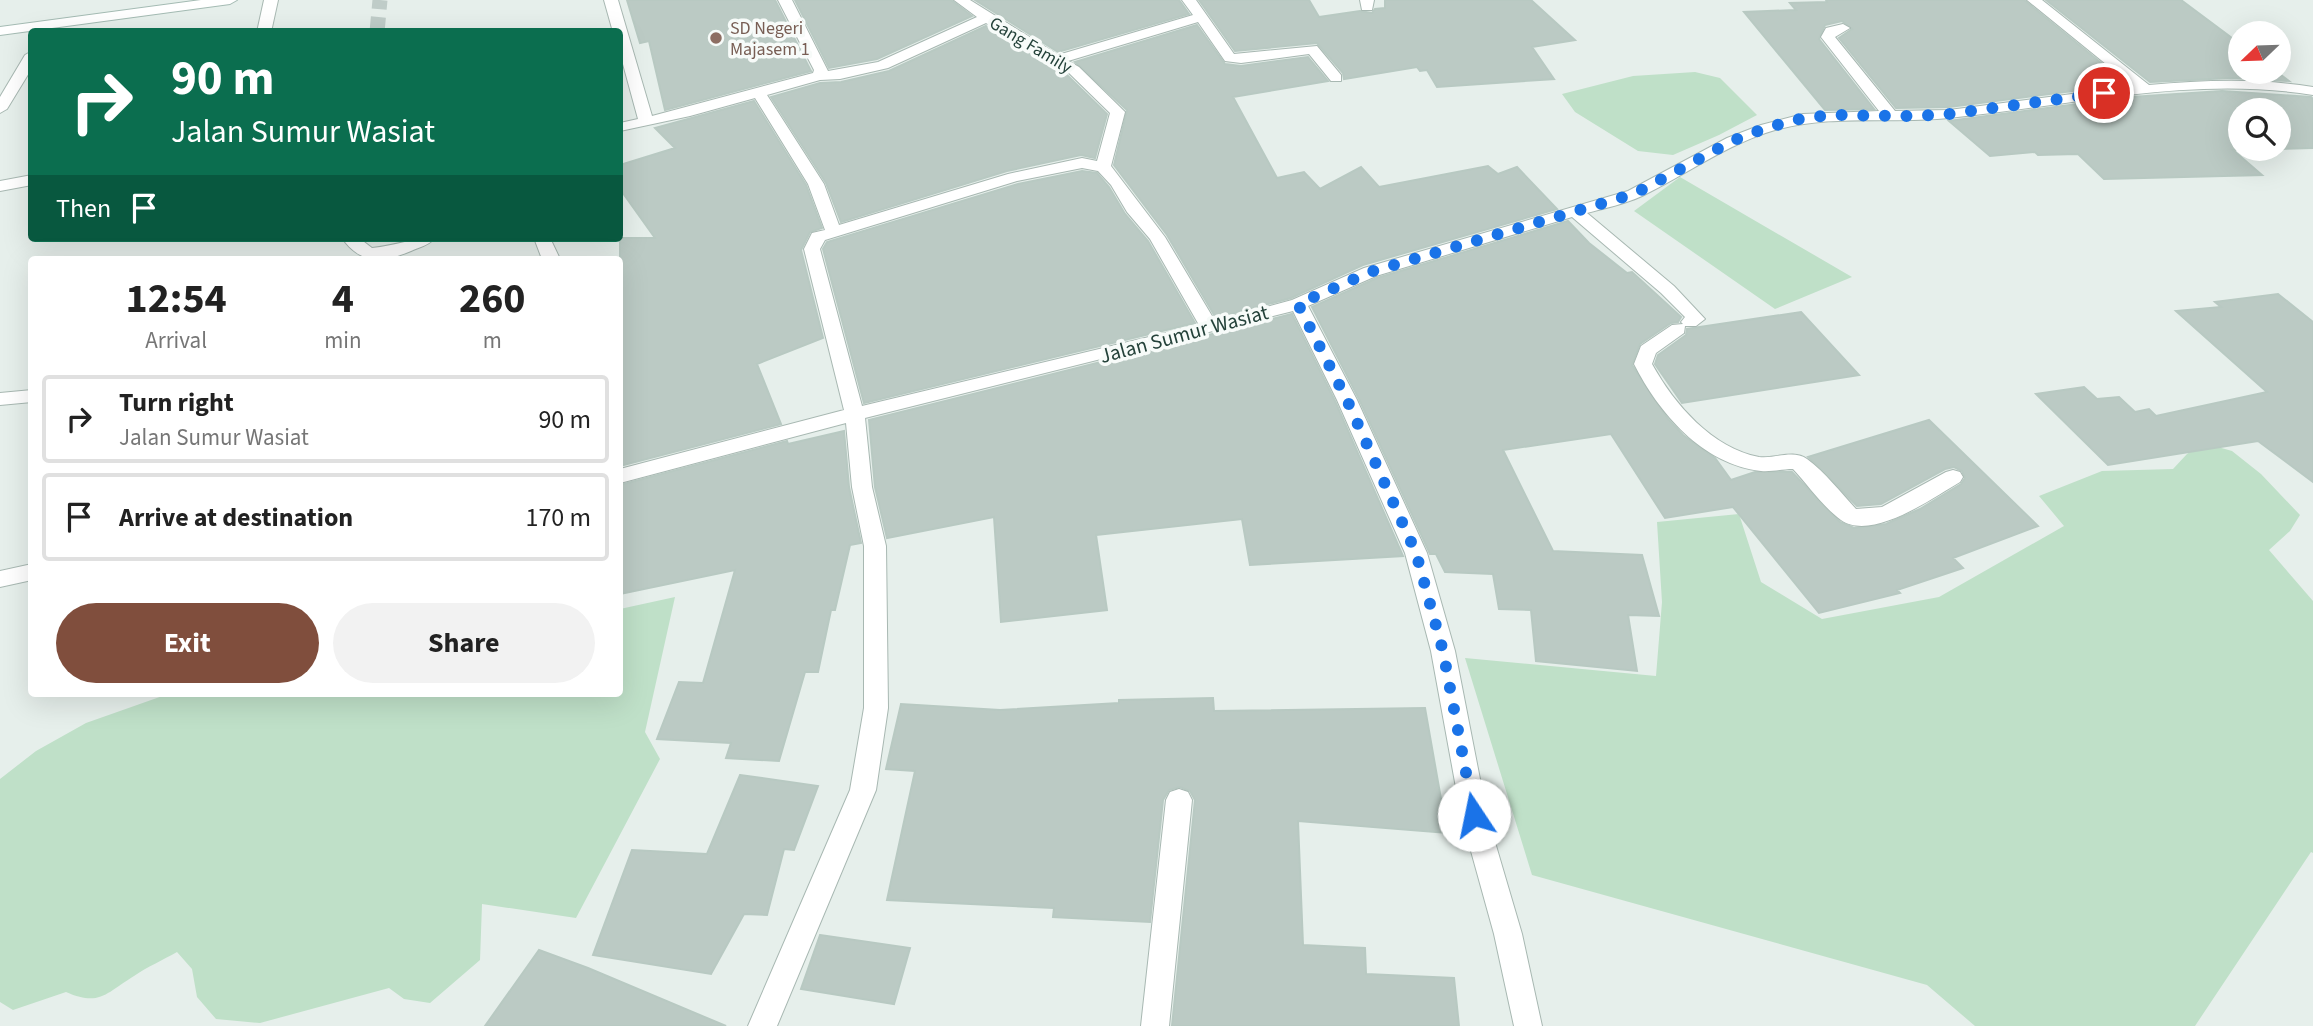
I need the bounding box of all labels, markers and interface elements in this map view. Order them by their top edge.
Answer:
street label: Gang Family [985,11,1077,80]
place label: SD Negeri Majasem 1 [730,16,810,62]
north arrow [2228,21,2291,84]
map controls [2228,21,2291,161]
marker: SD Negeri Majasem 1 [708,30,724,46]
text: 90 m [171,44,275,114]
icon: right [56,56,147,147]
pin [2074,63,2134,123]
icon: arrive [2085,74,2123,112]
button: search [2228,98,2291,161]
text: Jalan Sumur Wasiat [171,109,435,155]
icon: arrive [125,189,163,227]
text: Then [56,190,111,227]
text: 12:54 [125,269,227,329]
text: 4 [332,269,354,329]
text: 260 [459,269,526,329]
street label: Jalan Sumur Wasiat [1096,297,1272,371]
text: Arrival [145,324,207,357]
text: min [324,324,362,357]
text: m [483,324,502,357]
text: Turn right [119,384,234,421]
icon: right [60,400,98,438]
text: 90 m [538,401,591,438]
text: Jalan Sumur Wasiat [119,421,309,454]
icon: arrive [60,498,98,536]
text: Arrive at destination [119,499,353,536]
text: 170 m [525,499,591,536]
button: Exit [56,603,319,683]
button: Share [333,603,595,683]
position arrow [1437,778,1511,852]

